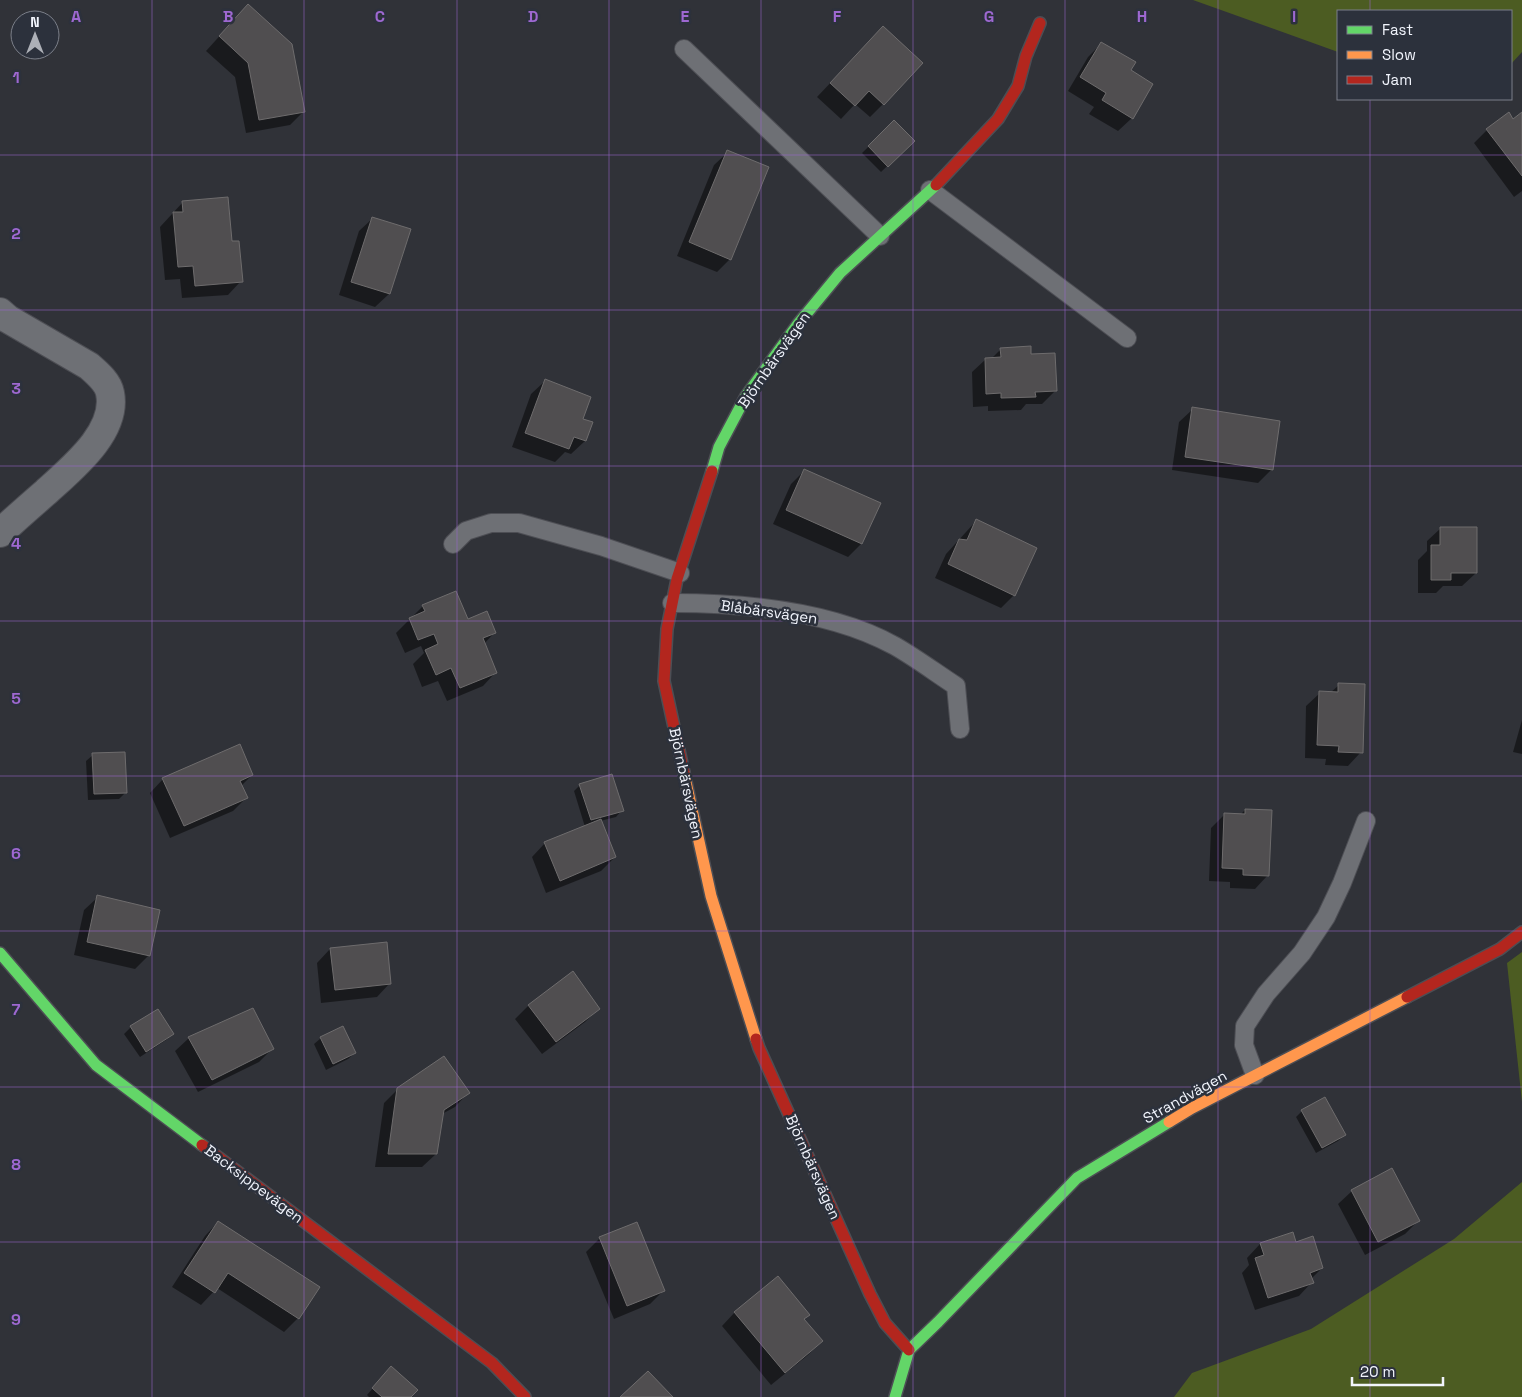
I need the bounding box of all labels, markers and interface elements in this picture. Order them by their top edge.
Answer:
text: A [71,6,81,27]
text: B [223,6,233,27]
text: C [375,6,385,27]
text: D [528,6,538,27]
text: E [681,6,690,27]
text: F [833,6,842,27]
text: G [984,6,994,27]
text: H [1137,6,1147,27]
text: I [1292,6,1296,27]
north arrow [10,10,60,60]
legend [1337,10,1512,100]
text: N [30,13,40,31]
text: Fast [1382,20,1413,39]
text: Slow [1382,45,1416,64]
text: 1 [12,67,20,88]
text: Jam [1382,70,1412,89]
text: 2 [11,223,21,244]
street label: Björnbärsvägen [733,308,814,412]
text: 3 [11,378,21,399]
text: 4 [11,533,21,554]
street label: Blåbärsvägen [719,595,819,628]
text: 5 [11,688,21,709]
street label: Björnbärsvägen [665,726,708,840]
text: 6 [11,843,21,864]
text: 7 [12,999,21,1020]
street label: Strandvägen [1139,1066,1230,1127]
street label: Björnbärsvägen [782,1111,845,1222]
street label: Backsippevägen [201,1140,307,1227]
text: 8 [11,1154,21,1175]
text: 9 [11,1309,21,1330]
scale bar [1352,1354,1443,1386]
text: 20 m [1360,1362,1395,1381]

